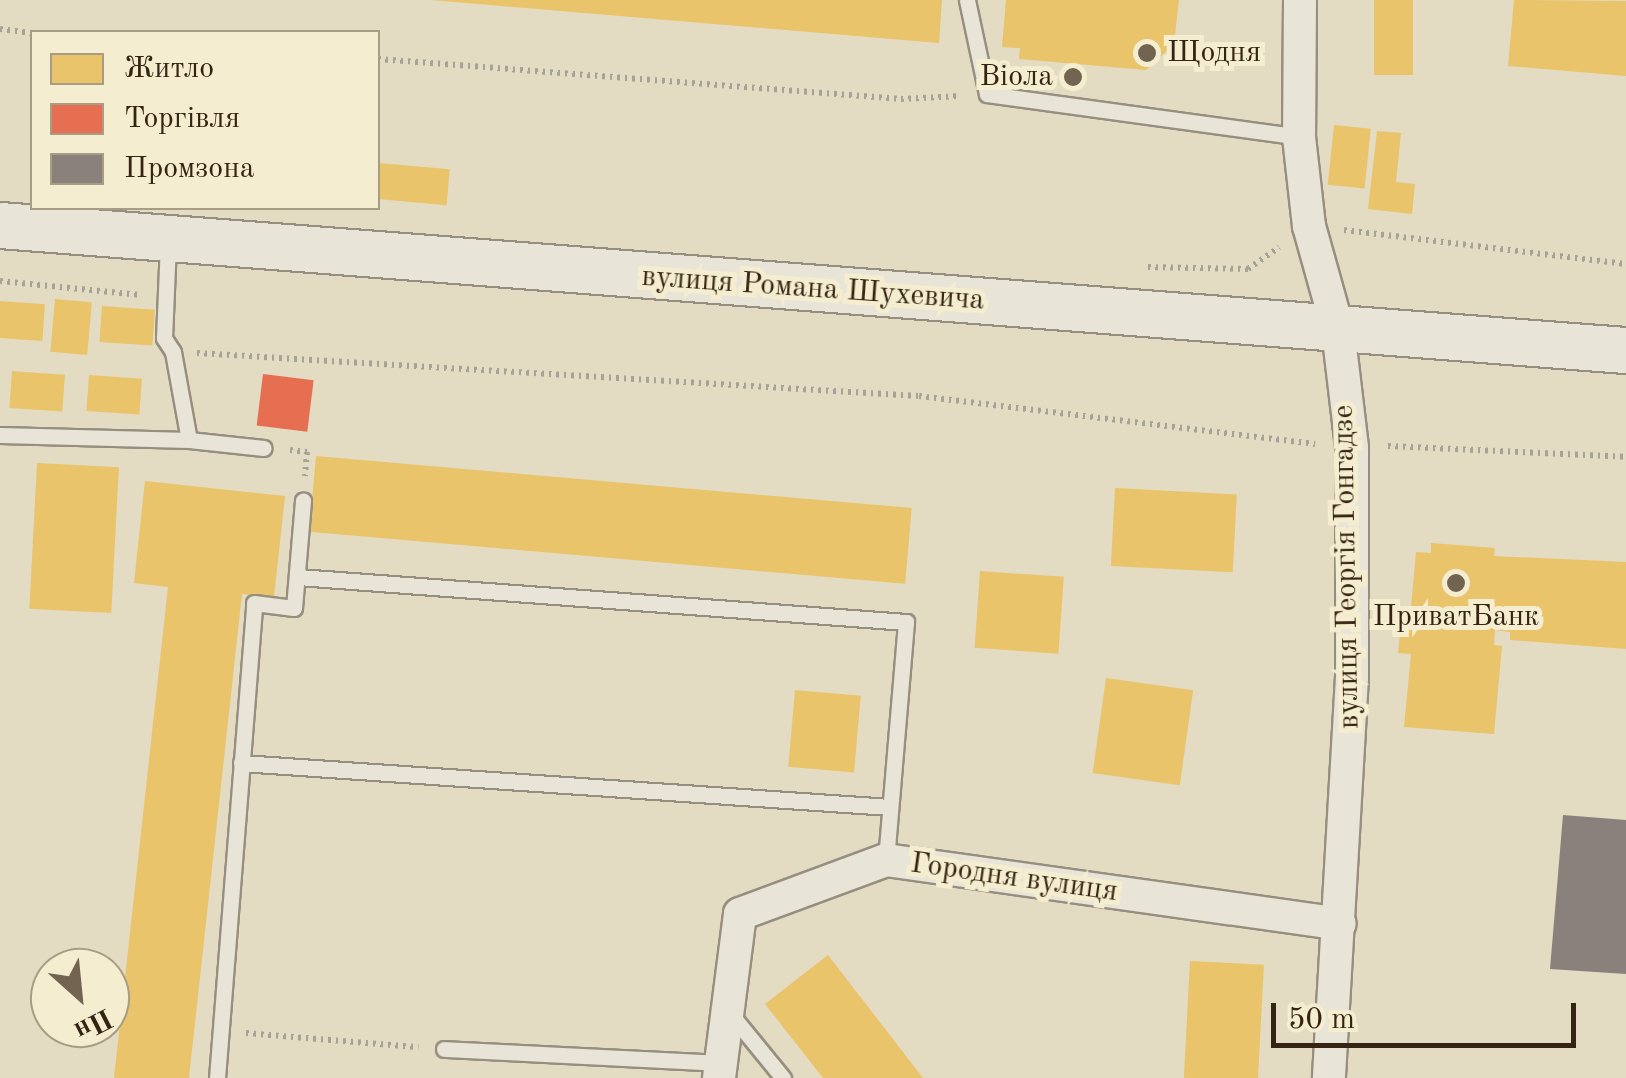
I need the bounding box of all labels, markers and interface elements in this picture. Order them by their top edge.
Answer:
legend [30,30,380,210]
place label: Щодня [1167,35,1261,71]
marker: Щодня [1136,42,1158,64]
text: Житло [124,54,214,84]
place label: Віола [979,59,1053,95]
marker: Віола [1062,66,1084,88]
text: Торгівля [124,104,240,134]
text: Промзона [124,154,255,184]
street label: вулиця Романа Шухевича [640,259,986,319]
street label: вулиця Георгія Гонгадзе [1326,405,1368,729]
marker: ПриватБанк [1445,572,1467,594]
place label: ПриватБанк [1373,599,1539,635]
street label: Городня вулиця [908,846,1120,910]
north arrow [30,948,130,1048]
scale bar [1276,983,1581,1045]
text: Пн [69,1002,116,1044]
text: 50 m [1288,1005,1355,1035]

